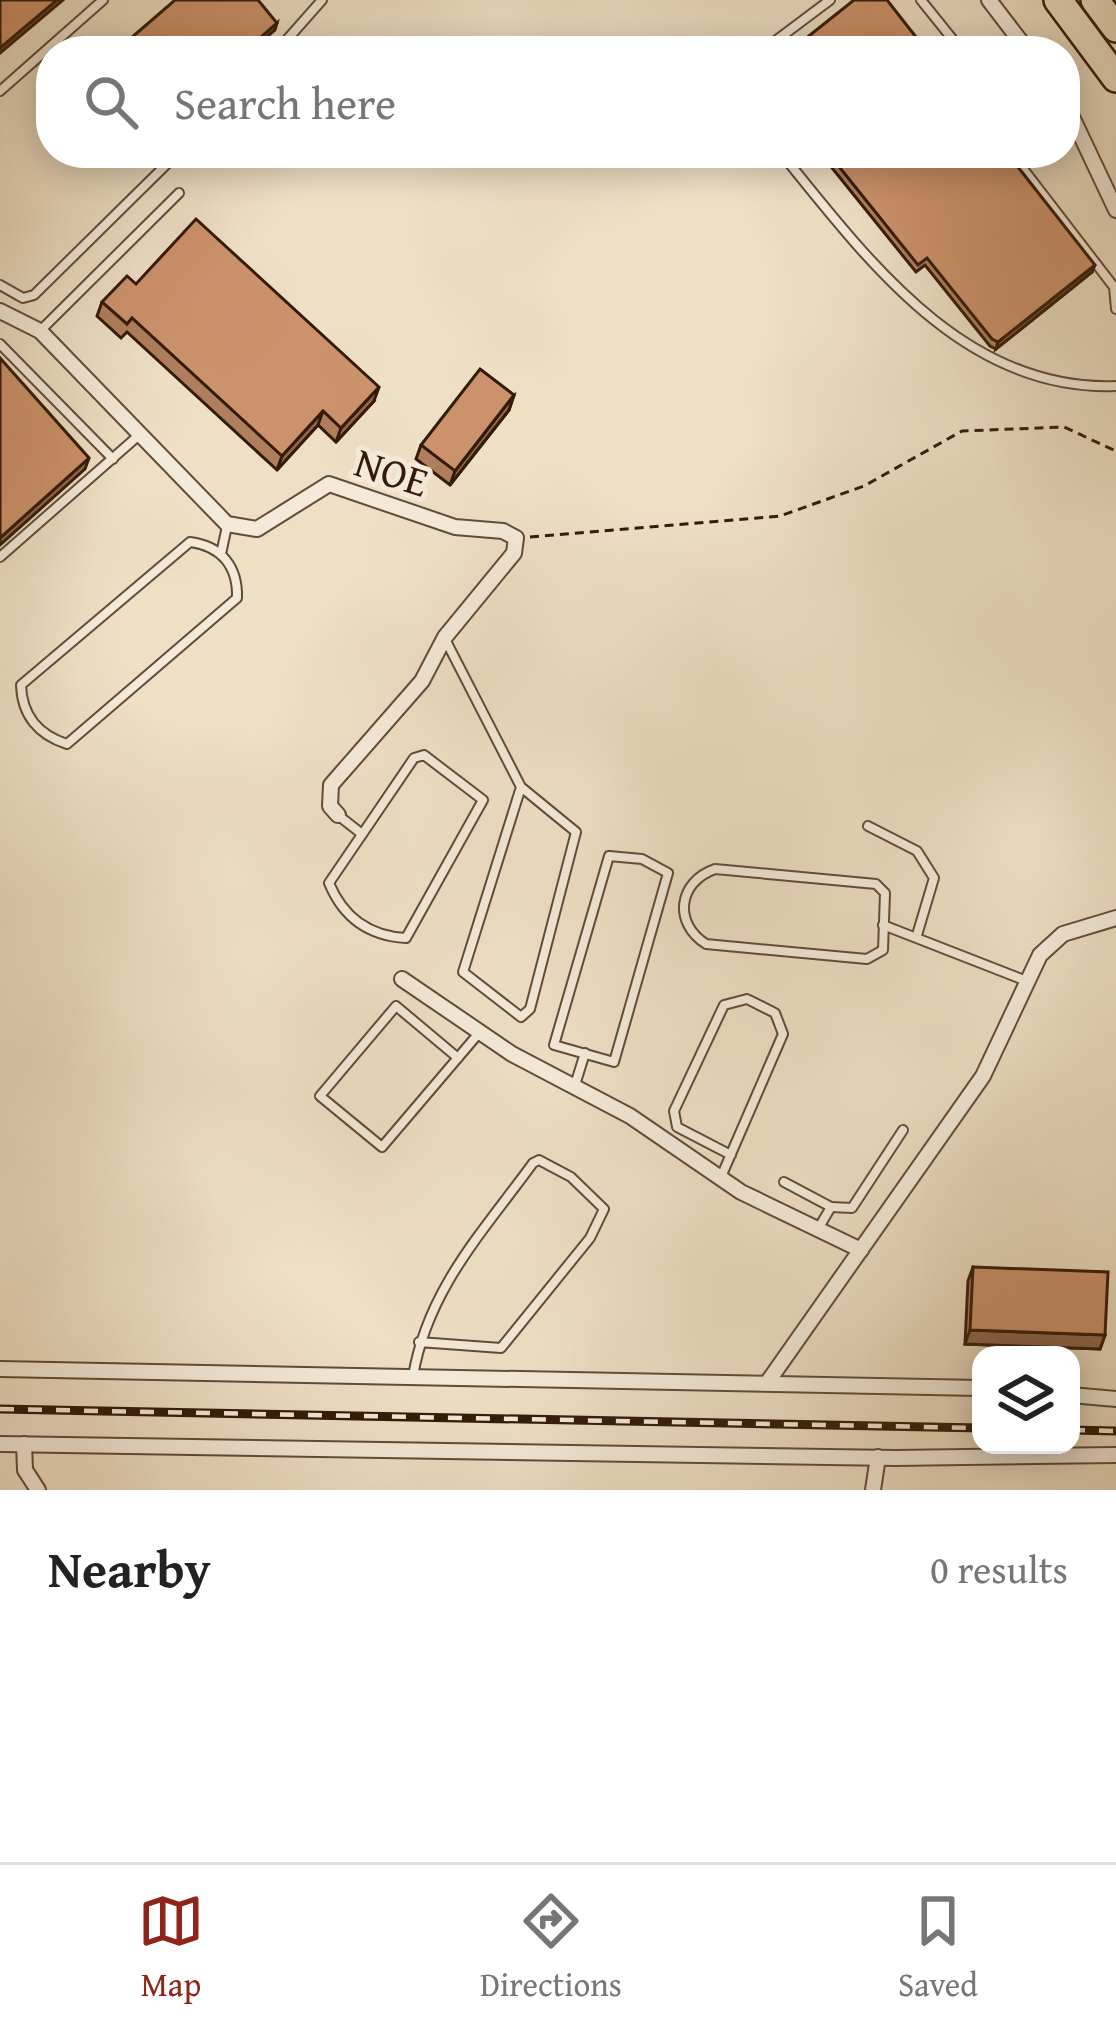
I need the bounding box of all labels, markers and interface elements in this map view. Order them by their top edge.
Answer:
search box [36,36,1080,168]
icon: search [78,69,144,135]
text: Search here [174,70,396,135]
street label: NOE [347,431,437,511]
map controls [972,1346,1080,1454]
button: layers [972,1346,1080,1454]
text: Nearby [48,1531,211,1606]
text: 0 results [930,1540,1068,1597]
tab: Map [138,1888,204,2008]
tab: Directions [480,1888,622,2008]
tab: Saved [898,1888,978,2008]

